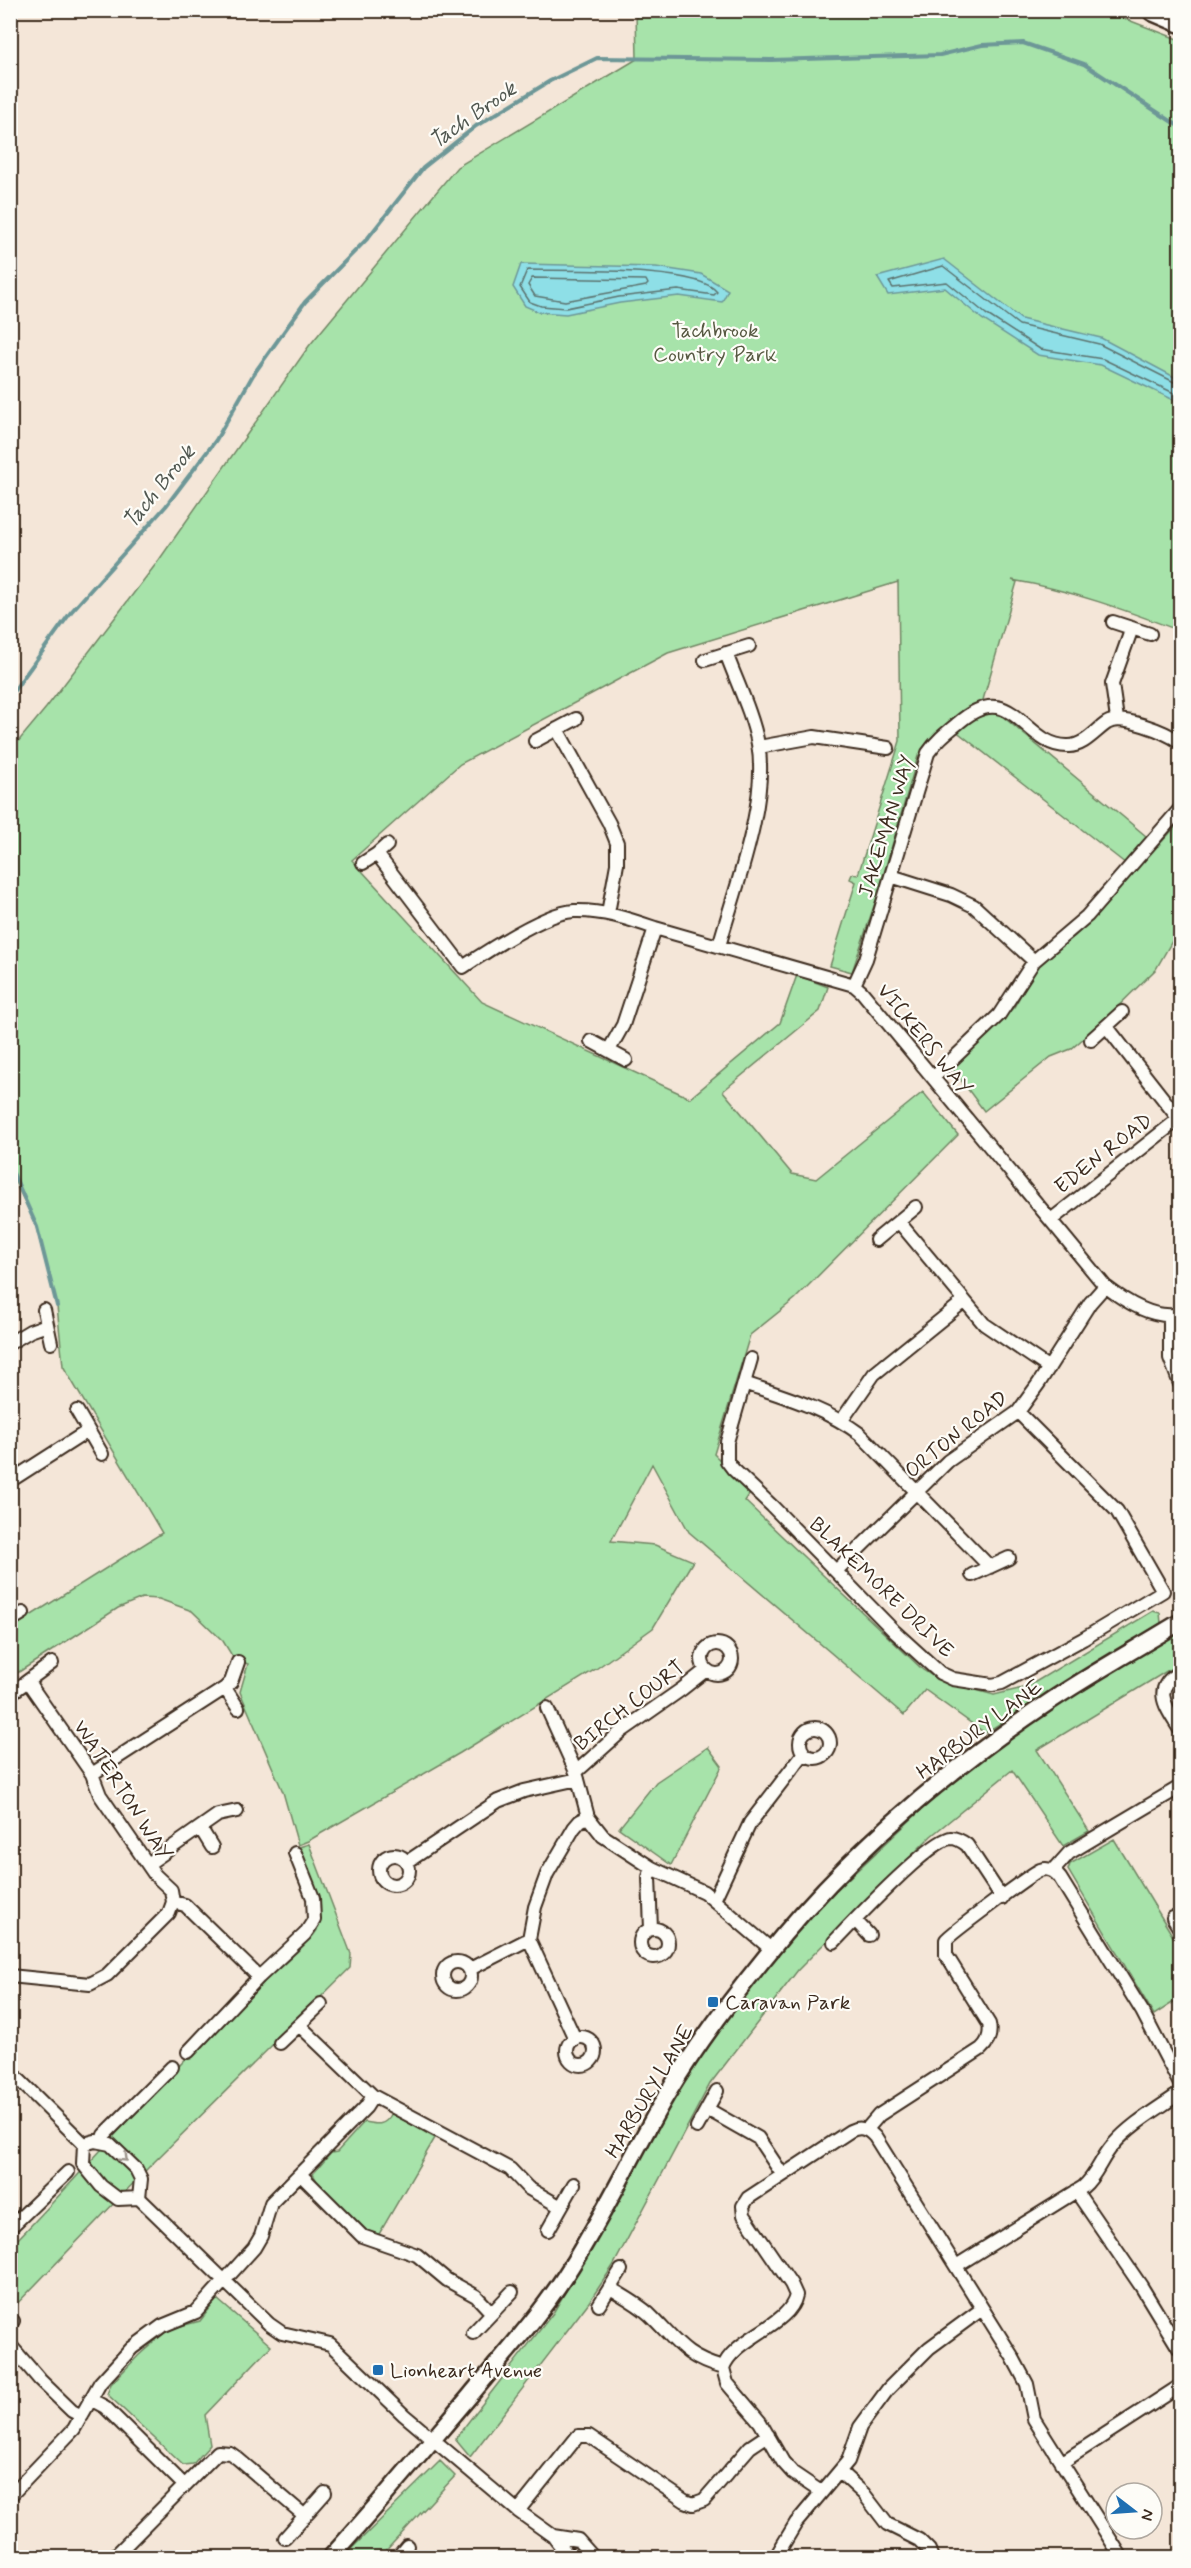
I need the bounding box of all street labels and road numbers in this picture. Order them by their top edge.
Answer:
street label: JAKEMAN WAY [852,751,922,901]
street label: VICKERS WAY [870,978,978,1101]
street label: EDEN ROAD [1049,1107,1158,1201]
street label: ORTON ROAD [899,1385,1014,1485]
street label: BLAKEMORE DRIVE [803,1511,960,1664]
street label: BIRCH COURT [568,1654,691,1758]
street label: HARBURY LANE [911,1673,1048,1786]
street label: WATERTON WAY [66,1715,178,1866]
street label: HARBURY LANE [599,2019,701,2164]

